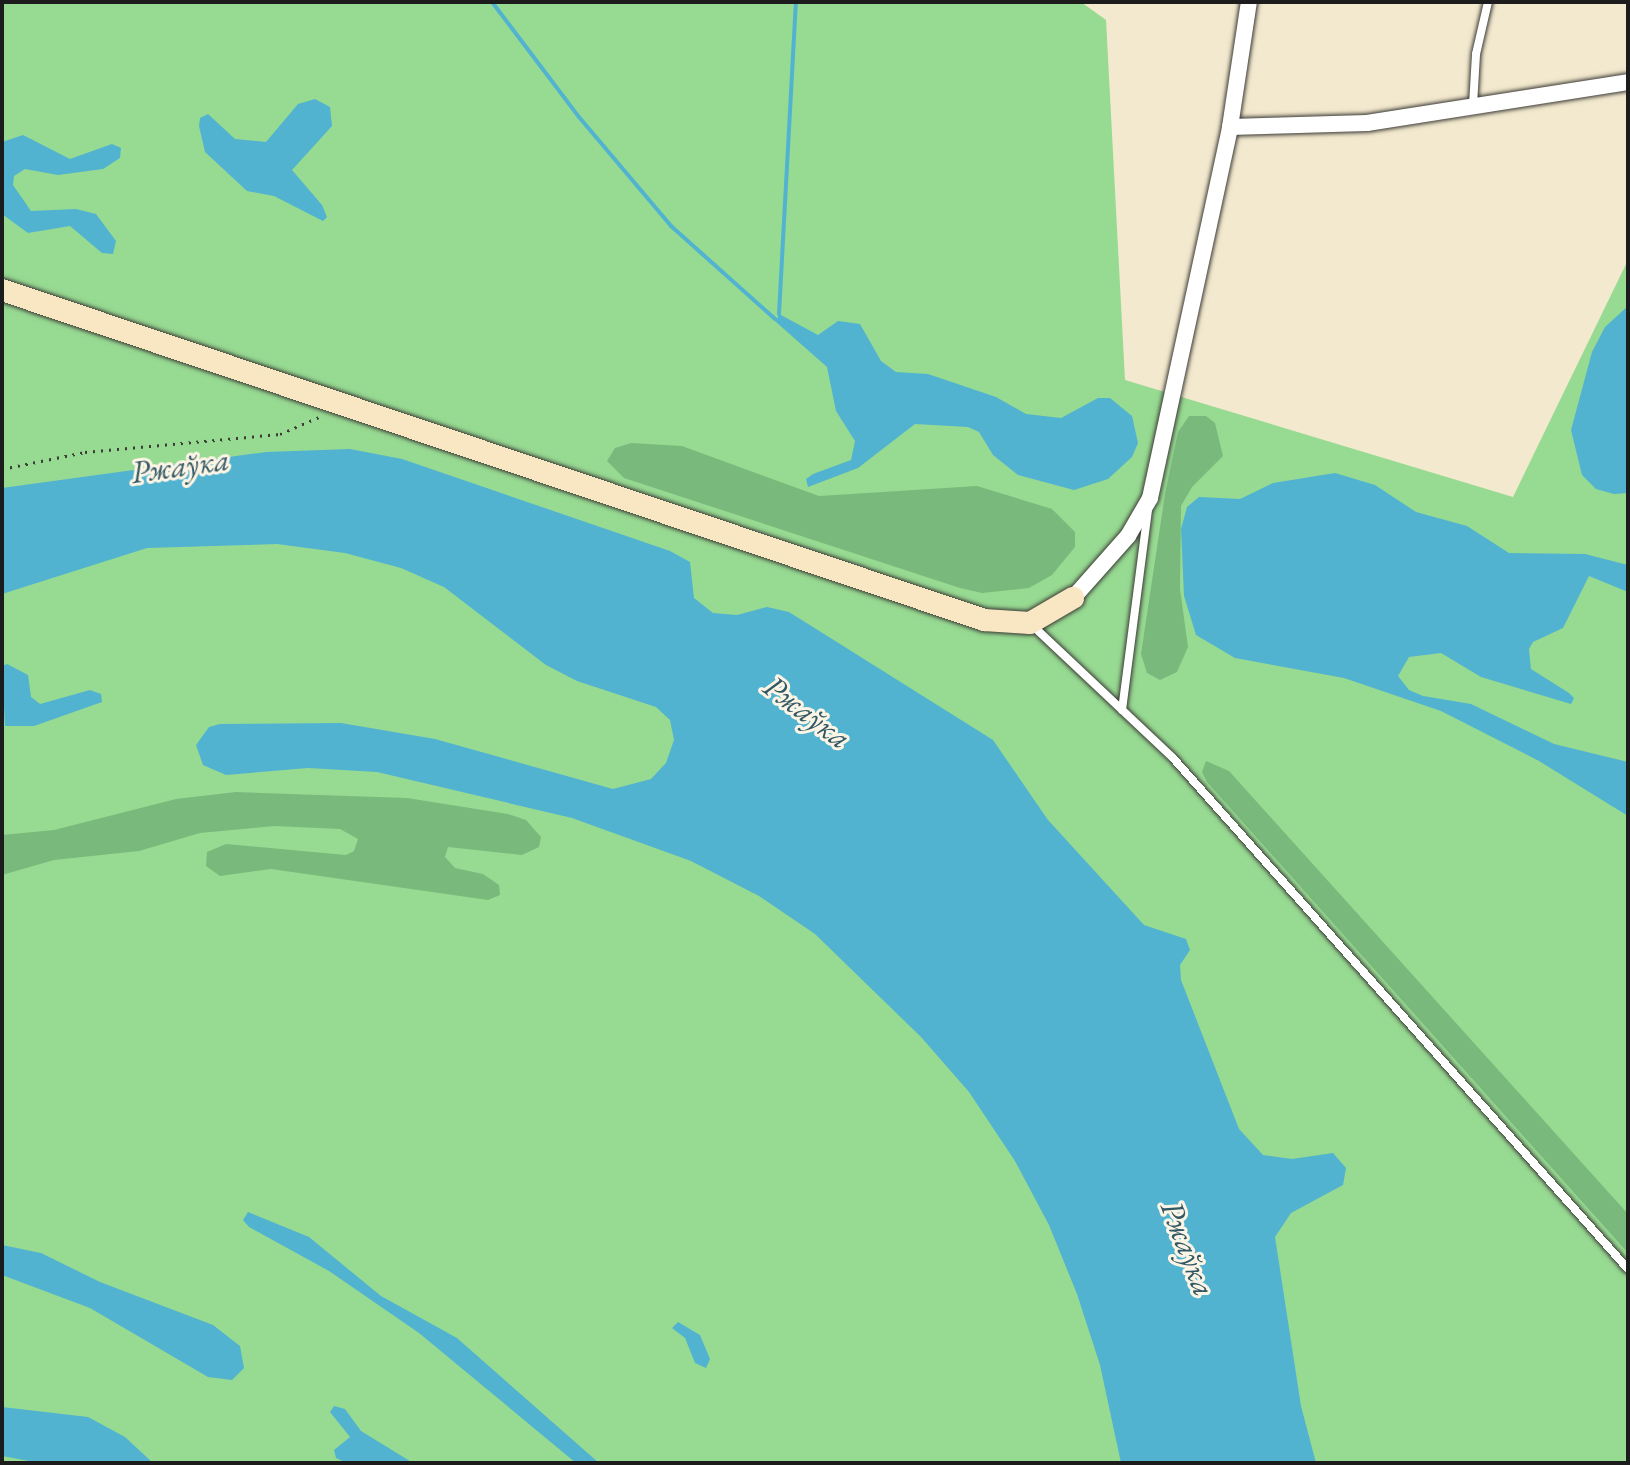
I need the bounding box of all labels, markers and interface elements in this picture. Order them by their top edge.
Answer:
water label: Ржаўка [128,440,232,492]
water label: Ржаўка [756,667,858,757]
water label: Ржаўка [1152,1195,1224,1301]

